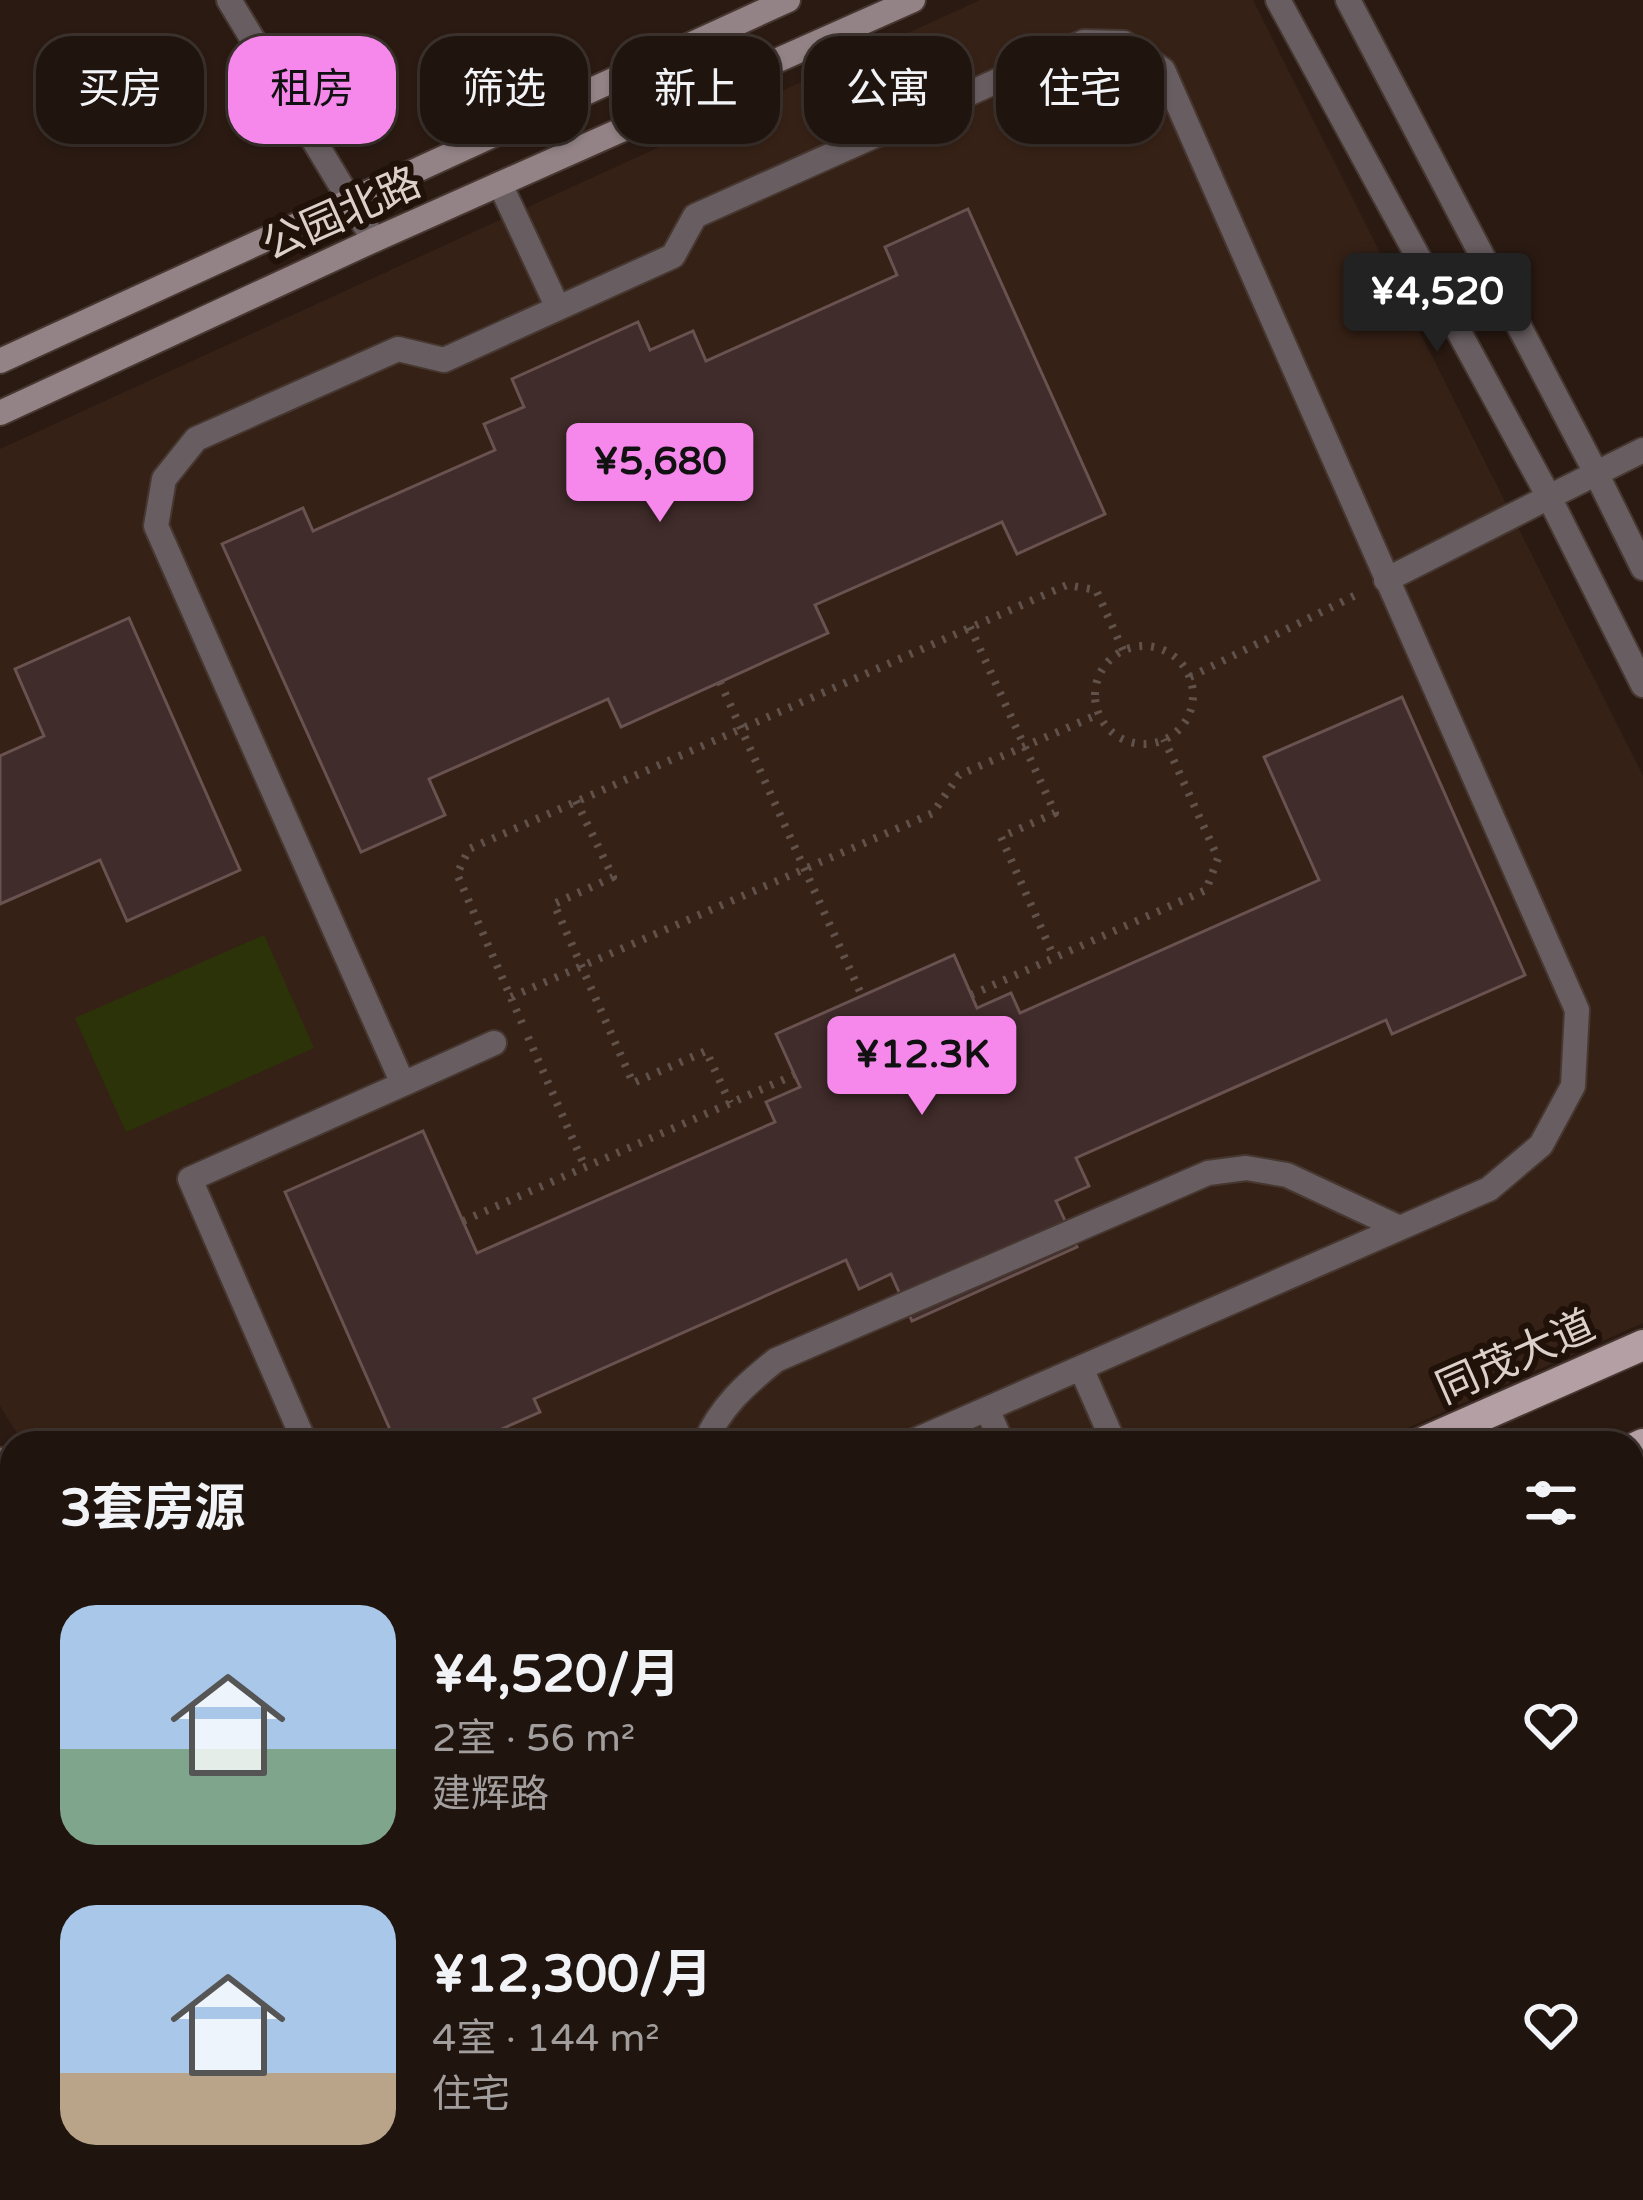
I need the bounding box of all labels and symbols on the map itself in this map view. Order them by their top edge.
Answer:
street label: 公园北路 [254,157,429,272]
pin: ¥4,520 [1339,253,1535,355]
pin: ¥5,680 [562,423,758,525]
pin: ¥12.3K [824,1016,1020,1118]
street label: 同茂大道 [1428,1300,1603,1415]

